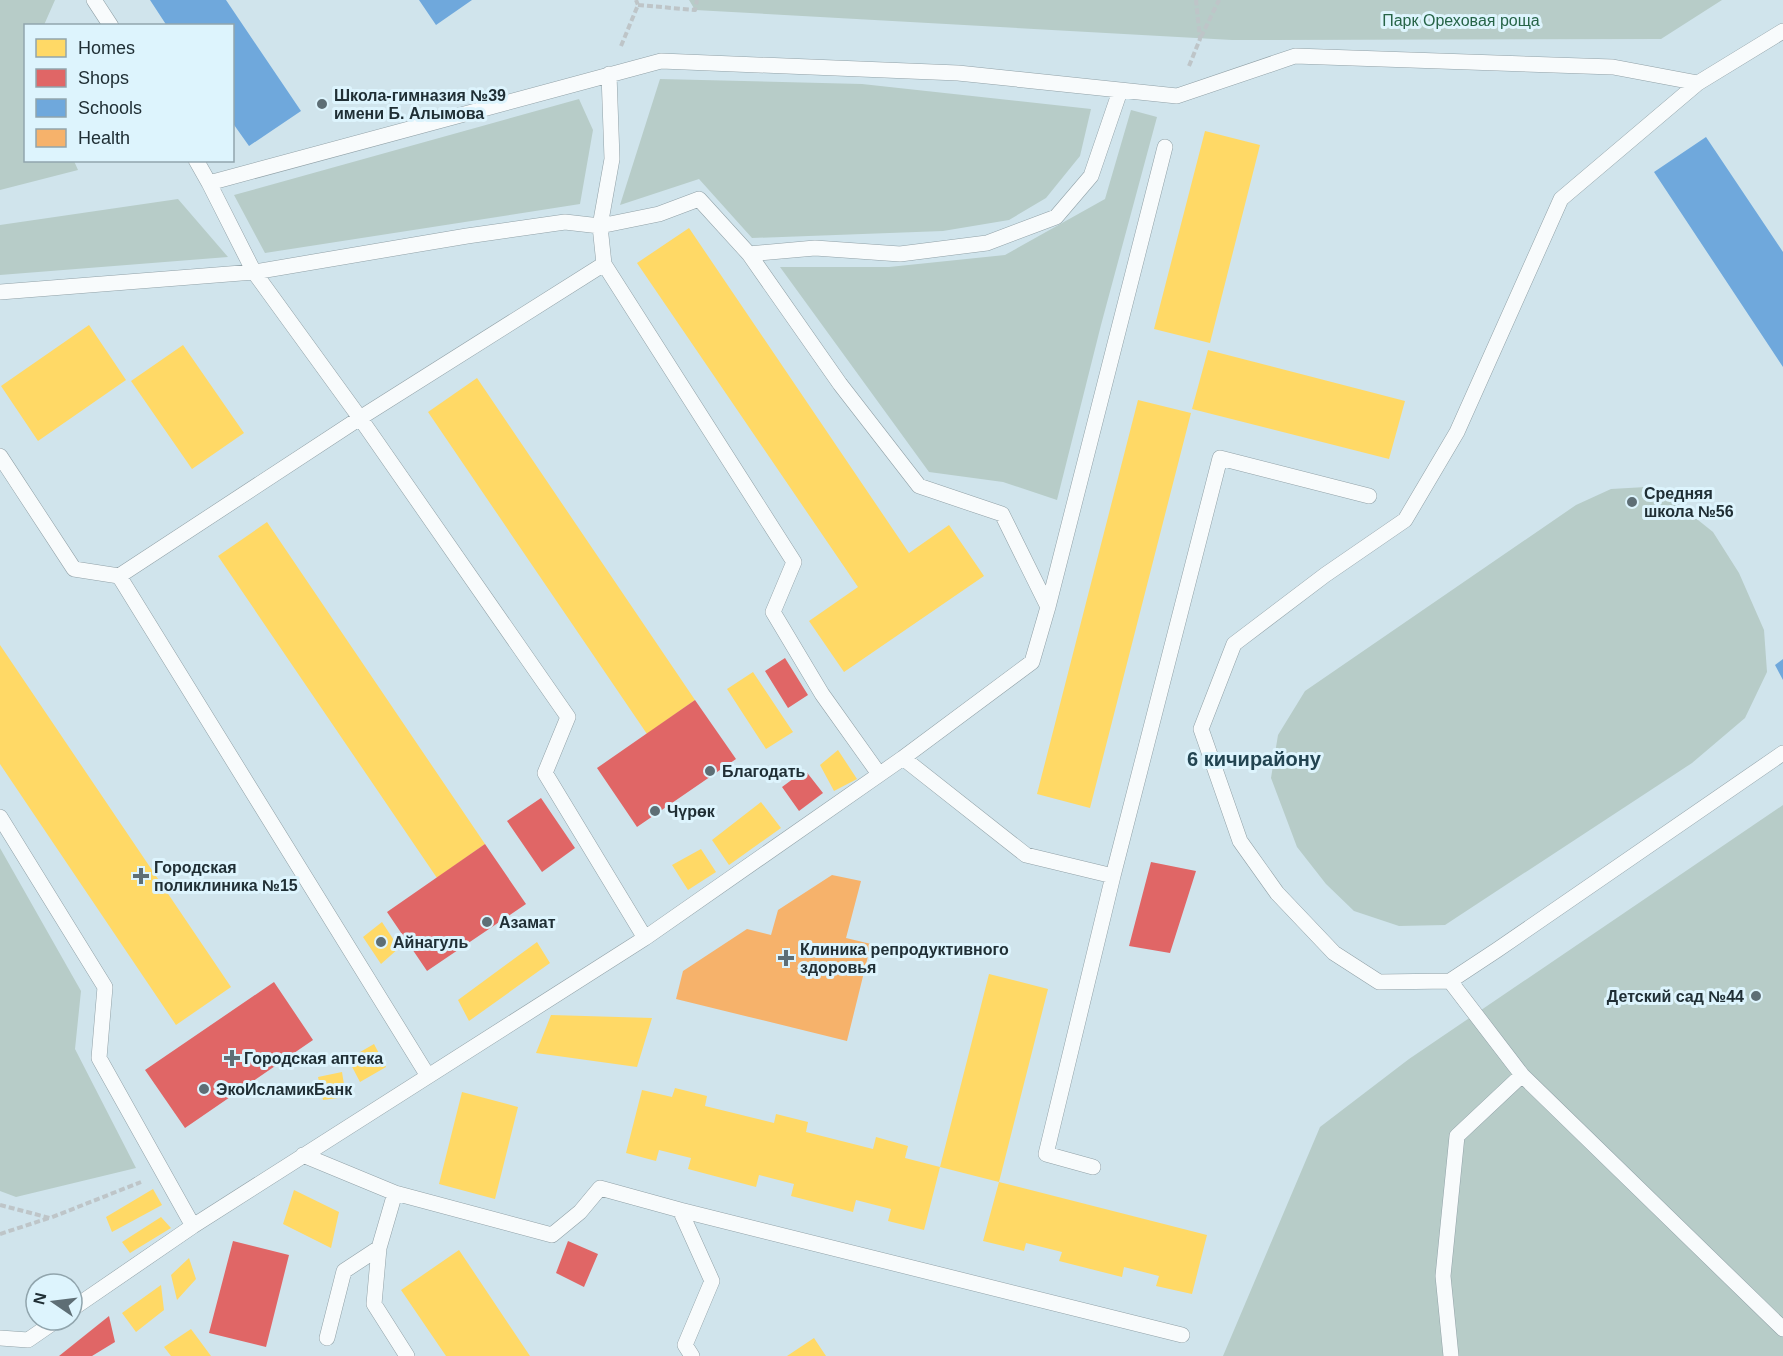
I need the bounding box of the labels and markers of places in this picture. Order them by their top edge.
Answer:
place label: Школа-гимназия №39 имени Б. Алымова [334,87,506,122]
marker: Школа-гимназия №39 имени Б. Алымова [315,97,329,111]
place label: Средняя школа №56 [1644,485,1734,520]
marker: Средняя школа №56 [1625,495,1639,509]
place label: Благодать [722,763,805,780]
marker: Благодать [703,764,717,778]
place label: Чүрөк [667,803,716,820]
marker: Чүрөк [648,804,662,818]
place label: Городская поликлиника №15 [154,859,298,894]
marker: Городская поликлиника №15 [132,867,150,885]
place label: Азамат [499,914,556,931]
marker: Азамат [480,915,494,929]
place label: Айнагуль [393,934,468,951]
marker: Айнагуль [374,935,388,949]
place label: Клиника репродуктивного здоровья [800,941,1009,976]
marker: Клиника репродуктивного здоровья [777,949,795,967]
place label: Детский сад №44 [1607,988,1744,1005]
marker: Детский сад №44 [1749,989,1763,1003]
place label: Городская аптека [244,1050,383,1067]
marker: Городская аптека [225,1051,239,1065]
place label: ЭкоИсламикБанк [216,1081,353,1098]
marker: ЭкоИсламикБанк [197,1082,211,1096]

